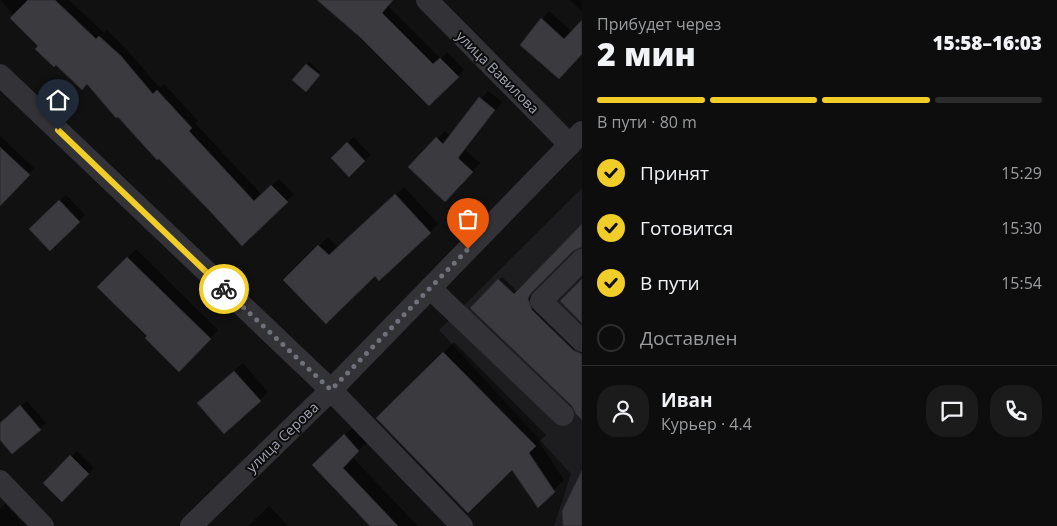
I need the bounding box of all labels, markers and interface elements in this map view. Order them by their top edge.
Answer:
text: Прибудет через [597,13,721,35]
street label: улица Вавилова [452,26,544,118]
text: 15:58–16:03 [932,30,1042,56]
text: 2 мин [597,32,696,75]
pin [37,79,79,130]
icon: home [44,86,72,114]
text: В пути · 80 m [597,111,697,133]
icon: check [597,159,625,187]
text: Принят [640,160,709,186]
text: 15:29 [1001,162,1042,184]
pin [447,198,489,249]
icon: bag [454,205,482,233]
icon: check [597,214,625,242]
text: Готовится [640,215,733,241]
text: 15:30 [1001,217,1042,239]
courier [199,264,249,314]
icon: check [597,269,625,297]
text: В пути [640,270,700,296]
text: 15:54 [1001,272,1042,294]
icon: bike [210,275,238,303]
text: Доставлен [640,325,738,351]
button: person [597,385,649,437]
button: chat [926,385,978,437]
button: phone [990,385,1042,437]
text: Иван [661,387,713,413]
street label: улица Серова [242,398,322,476]
text: Курьер · 4.4 [661,413,752,435]

